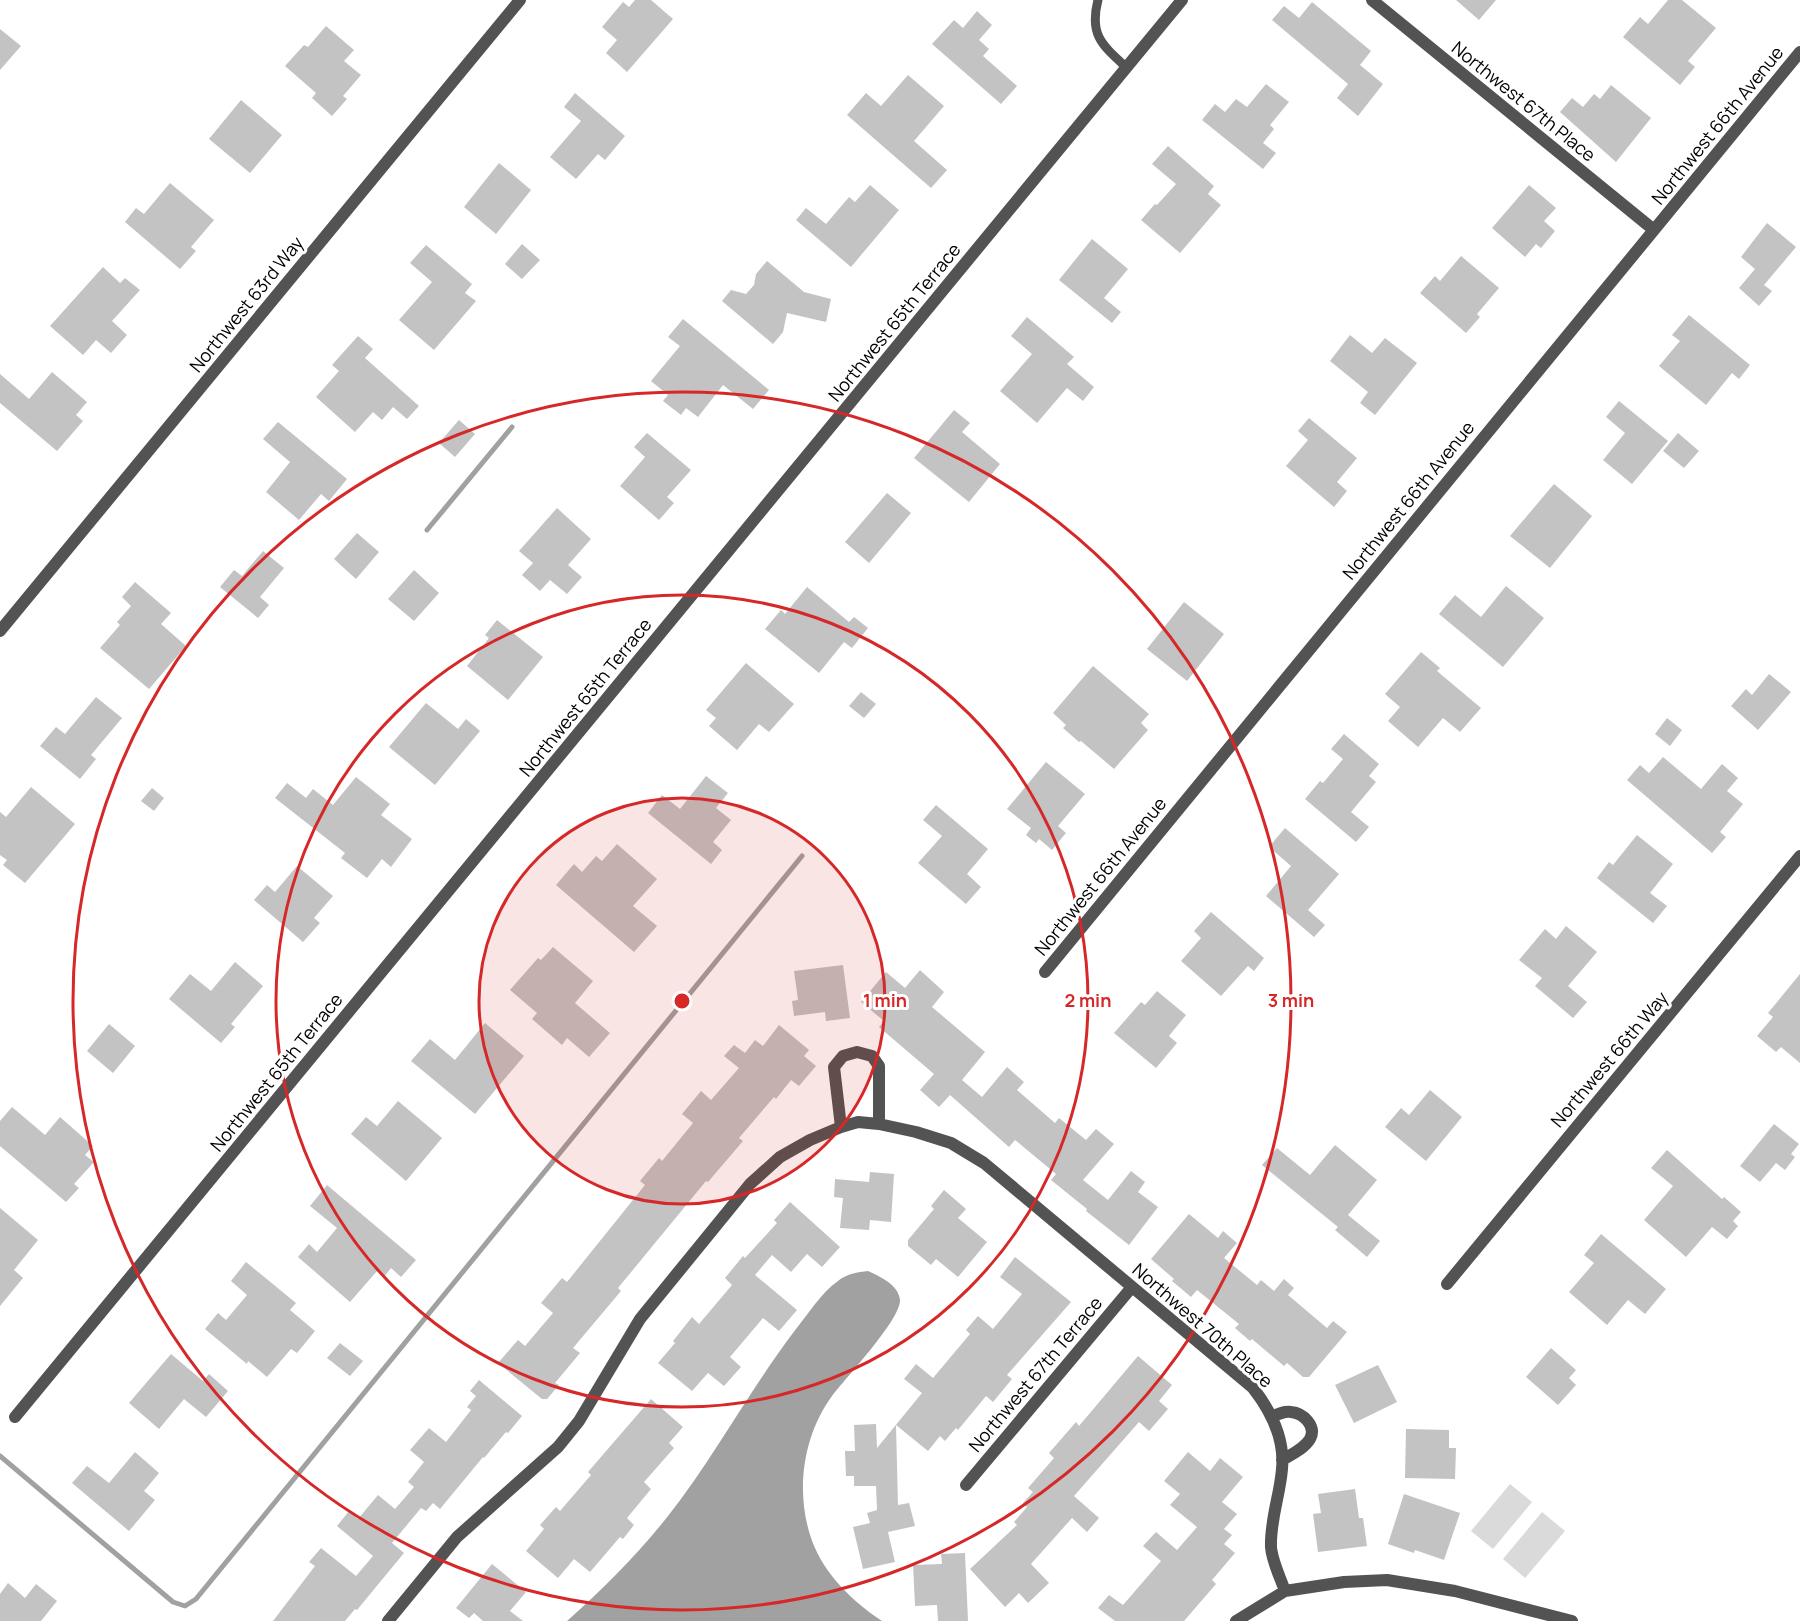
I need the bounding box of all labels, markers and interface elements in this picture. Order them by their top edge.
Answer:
street label: Northwest 67th Place [1447,35,1601,167]
street label: Northwest 66th Avenue [1646,41,1788,209]
street label: Northwest 63rd Way [184,231,309,377]
street label: Northwest 65th Terrace [823,238,965,406]
street label: Northwest 66th Avenue [1337,416,1479,584]
street label: Northwest 65th Terrace [514,613,656,781]
street label: Northwest 66th Avenue [1029,792,1171,960]
street label: Northwest 66th Way [1545,986,1673,1132]
street label: Northwest 65th Terrace [205,988,347,1156]
text: 1 min [863,988,907,1012]
text: 2 min [1065,988,1111,1012]
text: 3 min [1268,988,1314,1012]
centre of rings [672,991,692,1011]
street label: Northwest 70th Place [1128,1257,1278,1393]
street label: Northwest 67th Terrace [963,1291,1107,1457]

